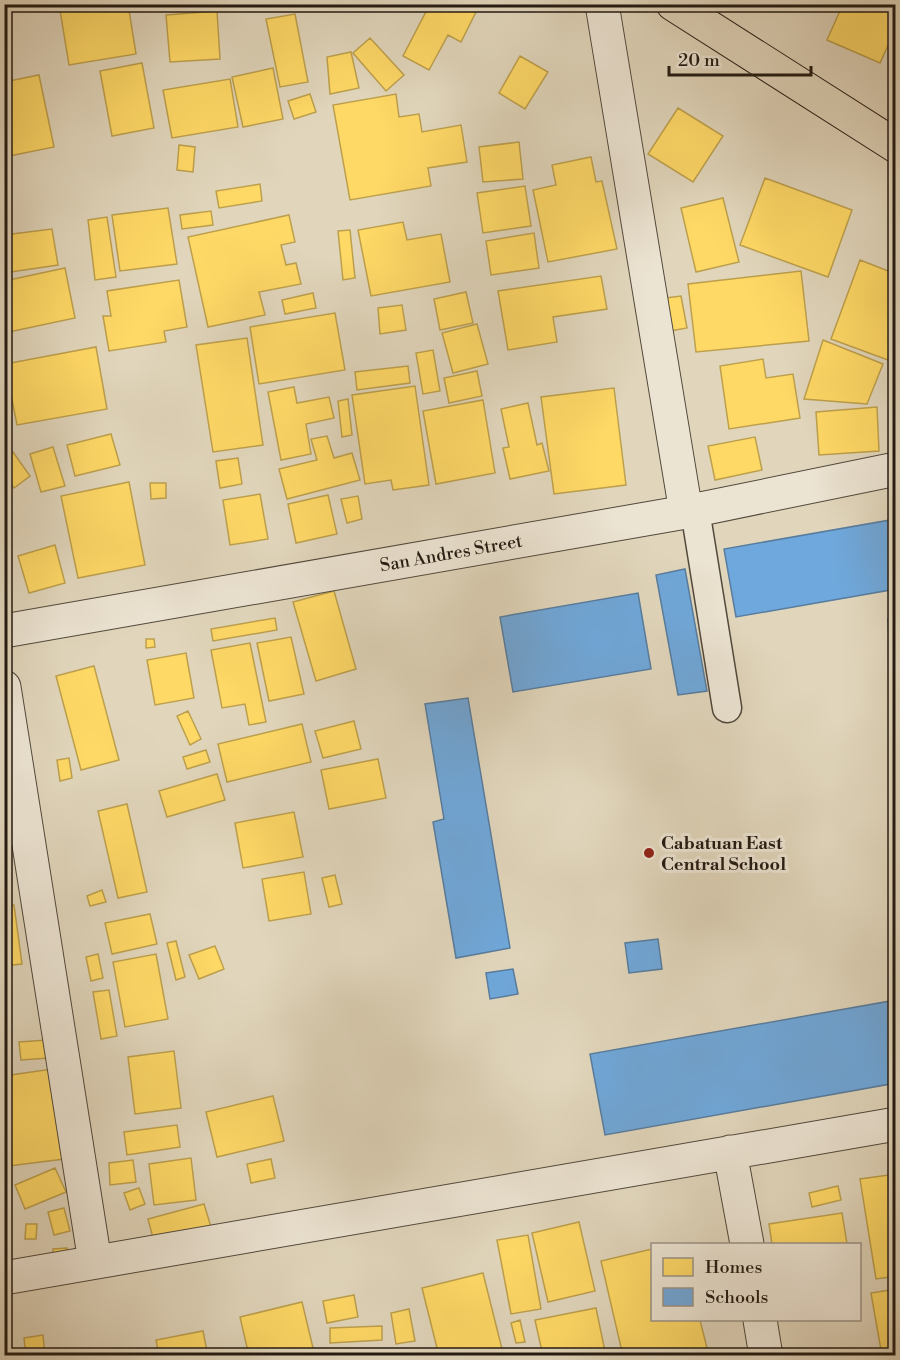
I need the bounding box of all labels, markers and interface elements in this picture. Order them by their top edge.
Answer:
scale bar [669,39,812,77]
text: 20 m [678,49,720,72]
street label: San Andres Street [378,530,525,577]
place label: Cabatuan East Central School [661,832,786,876]
marker: Cabatuan East Central School [642,846,656,860]
legend [651,1243,861,1321]
text: Homes [705,1256,762,1279]
text: Schools [705,1286,769,1309]

